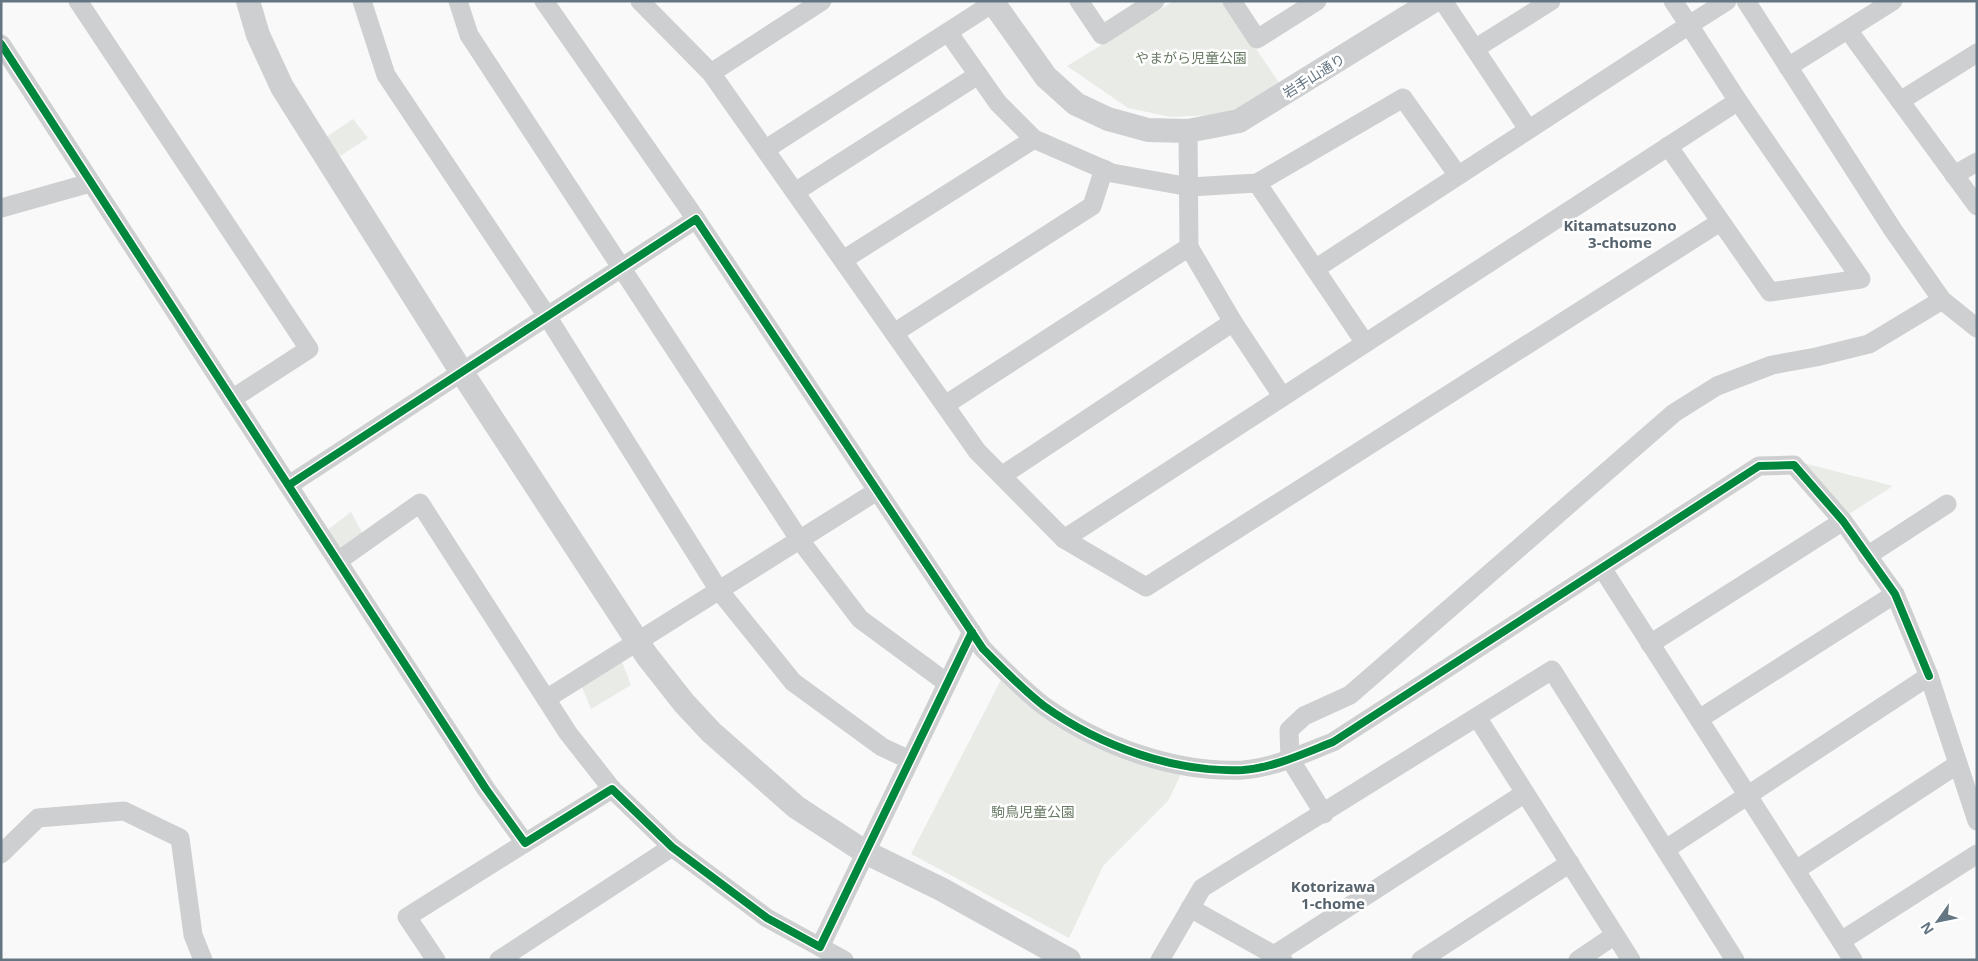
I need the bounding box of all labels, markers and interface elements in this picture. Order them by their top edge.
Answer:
park label: やまがら児童公園 [1135,48,1247,67]
street label: 岩手山通り [1279,49,1348,102]
district label: Kitamatsuzono 3-chome [1563,215,1677,252]
park label: 駒鳥児童公園 [991,802,1075,821]
district label: Kotorizawa 1-chome [1291,876,1375,913]
north arrow [1913,896,1963,946]
text: N [1916,918,1938,938]

